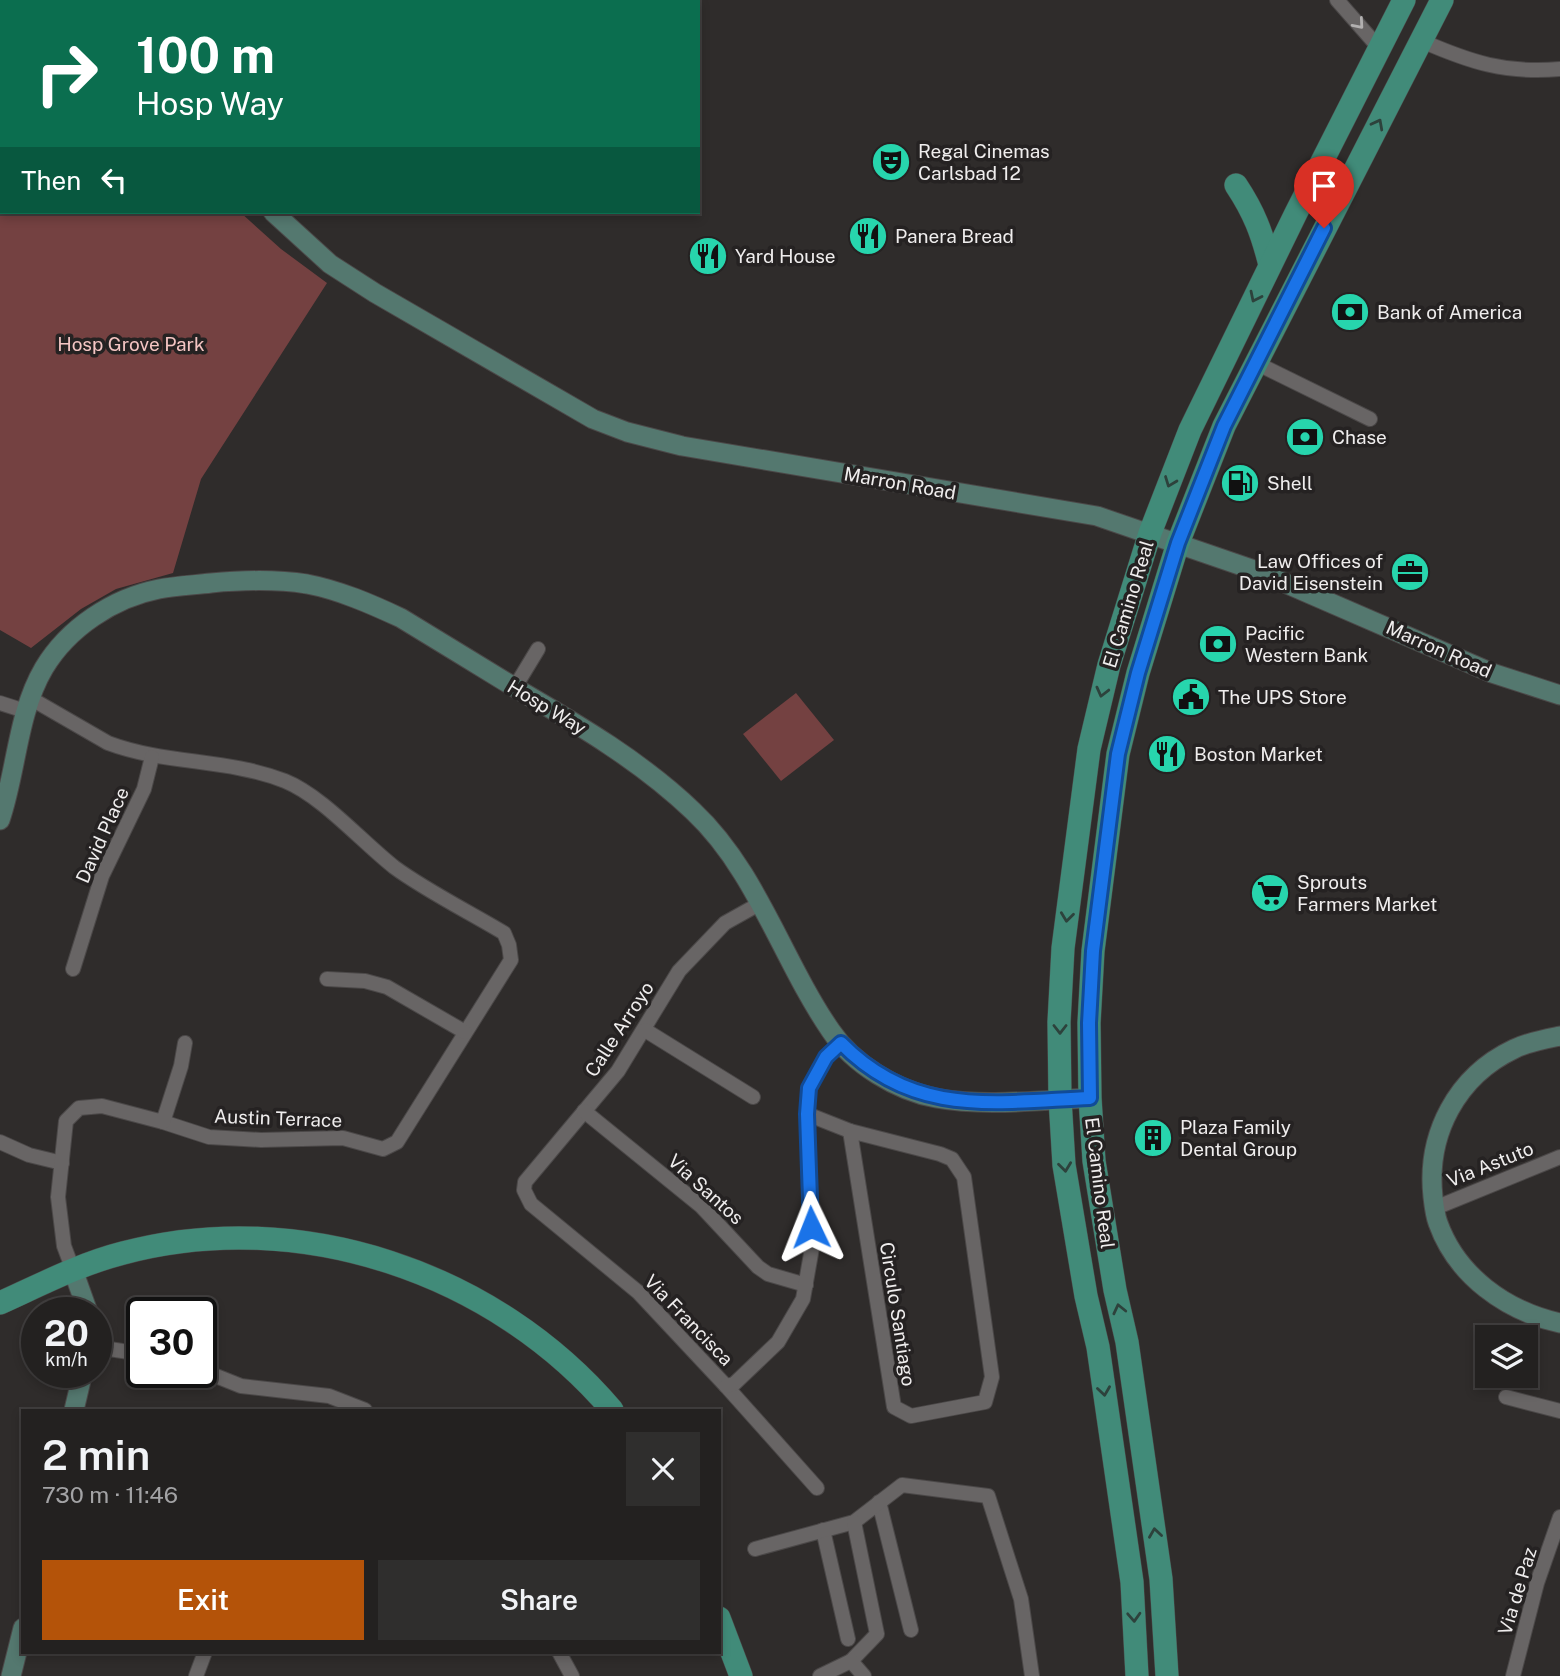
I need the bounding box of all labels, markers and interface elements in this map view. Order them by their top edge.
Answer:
one-way arrow [1351,16,1363,29]
text: 100 m [136,26,275,84]
icon: right [21,28,112,119]
text: Hosp Way [136,85,284,122]
one-way arrow [1370,119,1384,131]
place label: Regal Cinemas Carlsbad 12 [918,140,1050,184]
theatre icon: Regal Cinemas Carlsbad 12 [870,141,912,183]
pin [1294,156,1354,228]
icon: left [95,161,133,199]
text: Then [21,165,81,196]
icon: arrive [1305,167,1343,205]
restaurant icon: Panera Bread [847,215,889,257]
place label: Panera Bread [895,225,1014,247]
restaurant icon: Yard House [687,235,729,277]
place label: Yard House [735,245,836,267]
one-way arrow [1249,290,1263,302]
bank icon: Bank of America [1329,291,1371,333]
place label: Bank of America [1377,301,1522,323]
park label: Hosp Grove Park [57,333,205,355]
bank icon: Chase [1284,416,1326,458]
place label: Chase [1332,426,1387,448]
street label: Marron Road [842,462,958,504]
fuel station icon: Shell [1219,462,1261,504]
place label: Shell [1267,472,1313,494]
one-way arrow [1165,475,1179,487]
street label: El Camino Real [1098,538,1158,670]
place label: Law Offices of David Eisenstein [1239,550,1383,594]
office icon: Law Offices of David Eisenstein [1389,551,1431,593]
street label: Marron Road [1383,616,1495,682]
place label: Pacific Western Bank [1245,622,1368,666]
bank icon: Pacific Western Bank [1197,623,1239,665]
street label: Hosp Way [504,675,590,739]
public building icon: The UPS Store [1170,676,1212,718]
one-way arrow [1096,686,1111,698]
place label: The UPS Store [1218,686,1347,708]
restaurant icon: Boston Market [1146,733,1188,775]
place label: Boston Market [1194,743,1323,765]
street label: David Place [71,784,133,886]
place label: Sprouts Farmers Market [1297,871,1437,915]
supermarket icon: Sprouts Farmers Market [1249,872,1291,914]
one-way arrow [1060,911,1075,923]
street label: Calle Arroyo [580,977,658,1081]
one-way arrow [1052,1024,1067,1035]
street label: Austin Terrace [213,1105,343,1131]
street label: El Camino Real [1081,1116,1119,1250]
place label: Plaza Family Dental Group [1180,1116,1297,1160]
building icon: Plaza Family Dental Group [1132,1117,1174,1159]
street label: Via Astuto [1443,1137,1537,1191]
street label: Via Santos [664,1149,748,1229]
one-way arrow [1058,1161,1073,1173]
position arrow [774,1190,848,1264]
street label: Circulo Santiago [876,1240,920,1388]
street label: Via Francisca [640,1270,738,1370]
speed limit sign: 30 [126,1297,217,1388]
one-way arrow [1113,1303,1128,1315]
text: 20 [44,1313,89,1354]
map controls [1475,1325,1538,1388]
button: layers [1475,1325,1538,1388]
text: km/h [45,1349,88,1370]
one-way arrow [1096,1385,1111,1397]
text: 2 min [42,1430,150,1479]
button: close [626,1432,700,1506]
text: 730 m · 11:46 [42,1481,178,1508]
one-way arrow [1148,1527,1163,1539]
street label: Via de Paz [1493,1545,1541,1637]
button: Exit [42,1560,364,1640]
button: Share [378,1560,700,1640]
one-way arrow [1126,1611,1141,1622]

